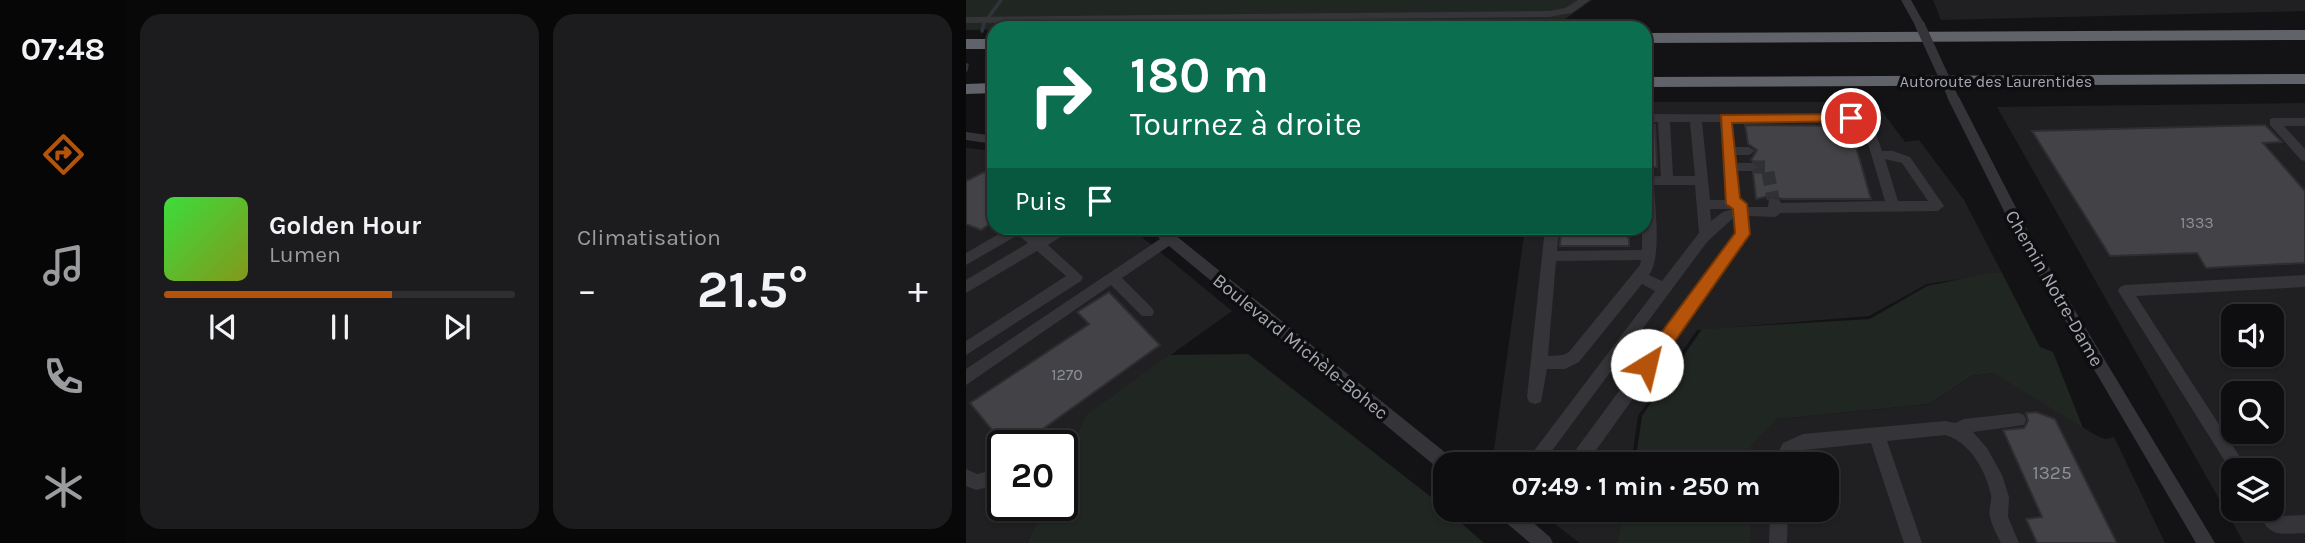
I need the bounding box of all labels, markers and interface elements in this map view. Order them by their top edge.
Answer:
text: 07:48 [21,31,105,68]
text: 180 m [1130,47,1269,104]
icon: right [1015,49,1106,140]
street label: Autoroute des Laurentides [1900,72,2092,91]
pin [1821,88,1881,148]
icon: arrive [1832,99,1870,137]
text: Tournez à droite [1130,106,1362,143]
icon: directions [39,130,88,179]
icon: arrive [1081,182,1119,220]
text: Puis [1015,186,1067,217]
street label: Chemin Notre-Dame [2000,207,2108,370]
text: Golden Hour [269,210,421,241]
house number: 1333 [2180,213,2214,232]
text: Climatisation [577,224,721,251]
icon: music [39,241,88,290]
text: Lumen [269,241,341,268]
text: 21.5° [697,259,808,320]
text: − [577,268,597,313]
text: + [908,268,928,313]
street label: Boulevard Michèle-Bohec [1208,269,1392,424]
map controls [2221,304,2284,521]
button: sound [2221,304,2284,367]
icon: previous [204,308,242,346]
icon: pause [321,308,359,346]
icon: next [438,308,476,346]
position arrow [1610,328,1684,402]
icon: phone [39,352,88,401]
house number: 1270 [1051,365,1083,384]
button: search [2221,381,2284,444]
speed limit sign: 20 [987,430,1078,521]
button: layers [2221,458,2284,521]
house number: 1325 [2032,462,2072,484]
icon: climate [39,463,88,512]
text: 07:49 · 1 min · 250 m [1511,471,1761,502]

